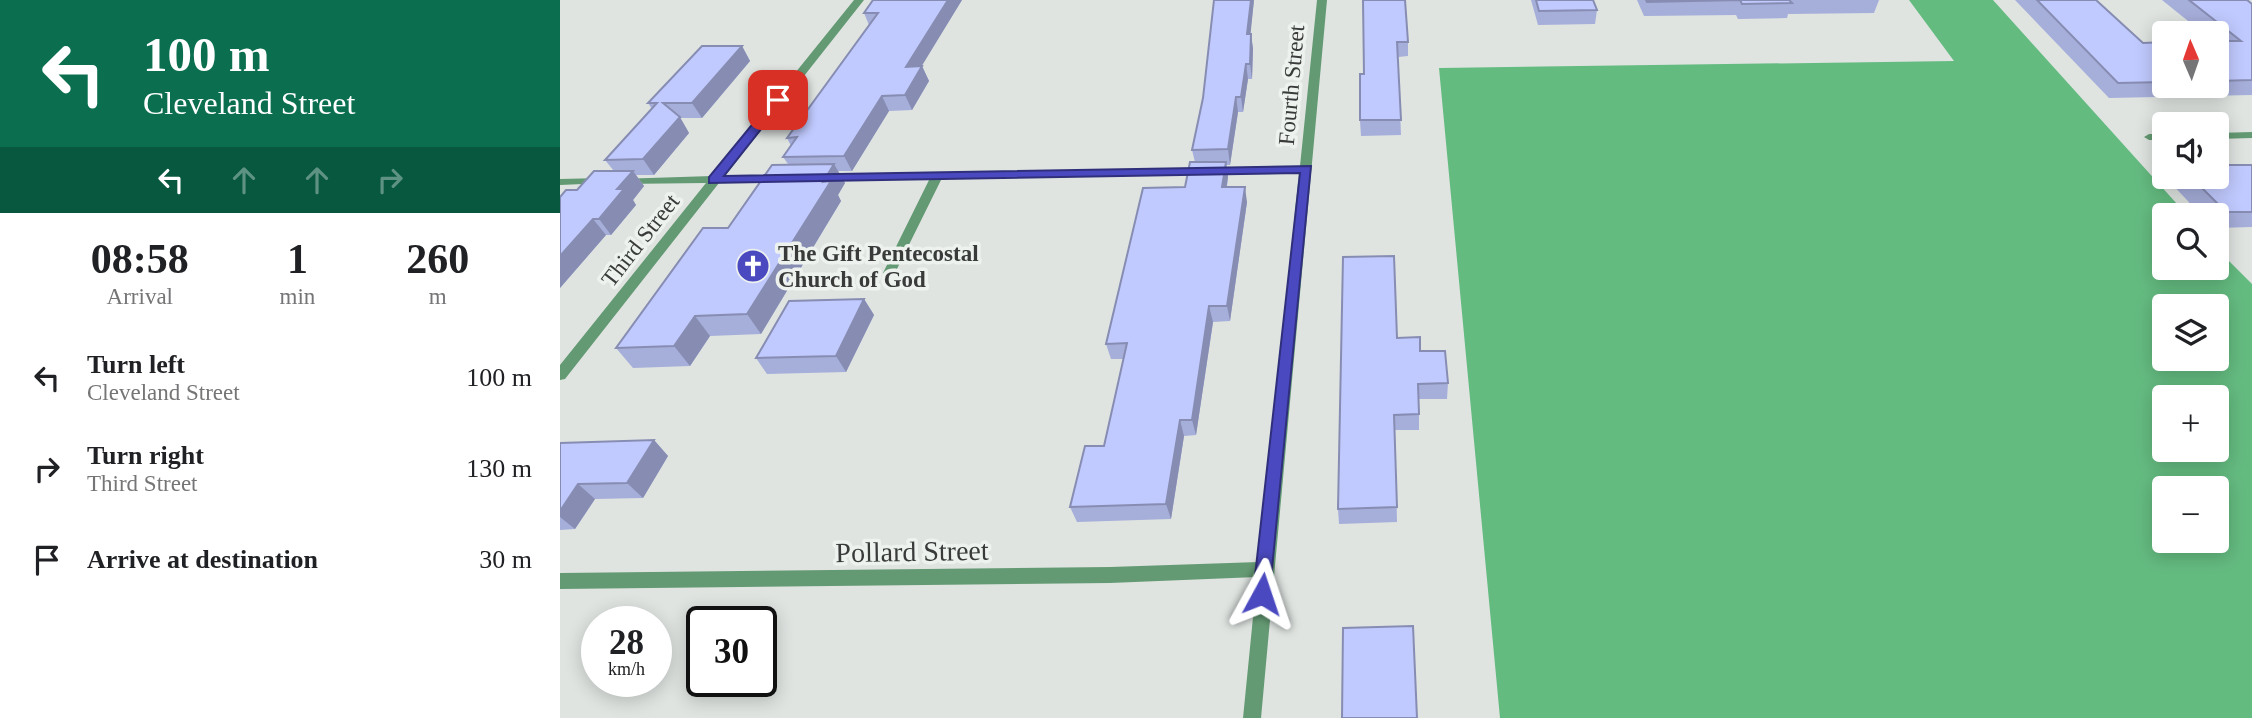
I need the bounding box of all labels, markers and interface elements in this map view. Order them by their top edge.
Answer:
north arrow [2152,21,2230,98]
map controls [2152,21,2229,553]
street label: Fourth Street [1274,23,1309,146]
text: 100 m [143,27,270,82]
icon: left [28,28,119,119]
pin [748,70,808,130]
icon: arrive [759,81,797,119]
text: Cleveland Street [143,85,355,121]
button: sound [2152,112,2229,189]
icon: left [152,161,190,199]
icon: ahead [225,161,263,199]
icon: ahead [298,161,336,199]
icon: right [371,161,409,199]
street label: Third Street [597,189,685,292]
button: search [2152,203,2229,280]
text: 08:58 [91,236,189,282]
text: 1 [287,236,308,282]
text: 260 [406,236,469,282]
place label: The Gift Pentecostal Church of God [778,241,979,292]
church icon: The Gift Pentecostal Church of God [734,247,772,285]
text: Arrival [107,284,173,309]
text: min [280,284,315,309]
text: m [429,284,447,309]
button: layers [2152,294,2229,371]
text: Turn left [87,350,185,379]
icon: left [28,359,66,397]
text: 100 m [466,363,532,392]
text: Cleveland Street [87,380,240,405]
button: + [2152,385,2229,462]
text: Turn right [87,441,204,470]
icon: right [28,450,66,488]
text: 130 m [466,454,532,483]
text: Third Street [87,471,198,496]
button: − [2152,476,2229,553]
street label: Pollard Street [835,535,989,568]
icon: arrive [28,541,66,579]
text: Arrive at destination [87,545,318,574]
text: 30 m [479,545,532,574]
position arrow [1225,557,1299,631]
speed limit sign: 30 [686,606,777,697]
text: 28 [609,623,644,662]
text: km/h [608,659,645,679]

